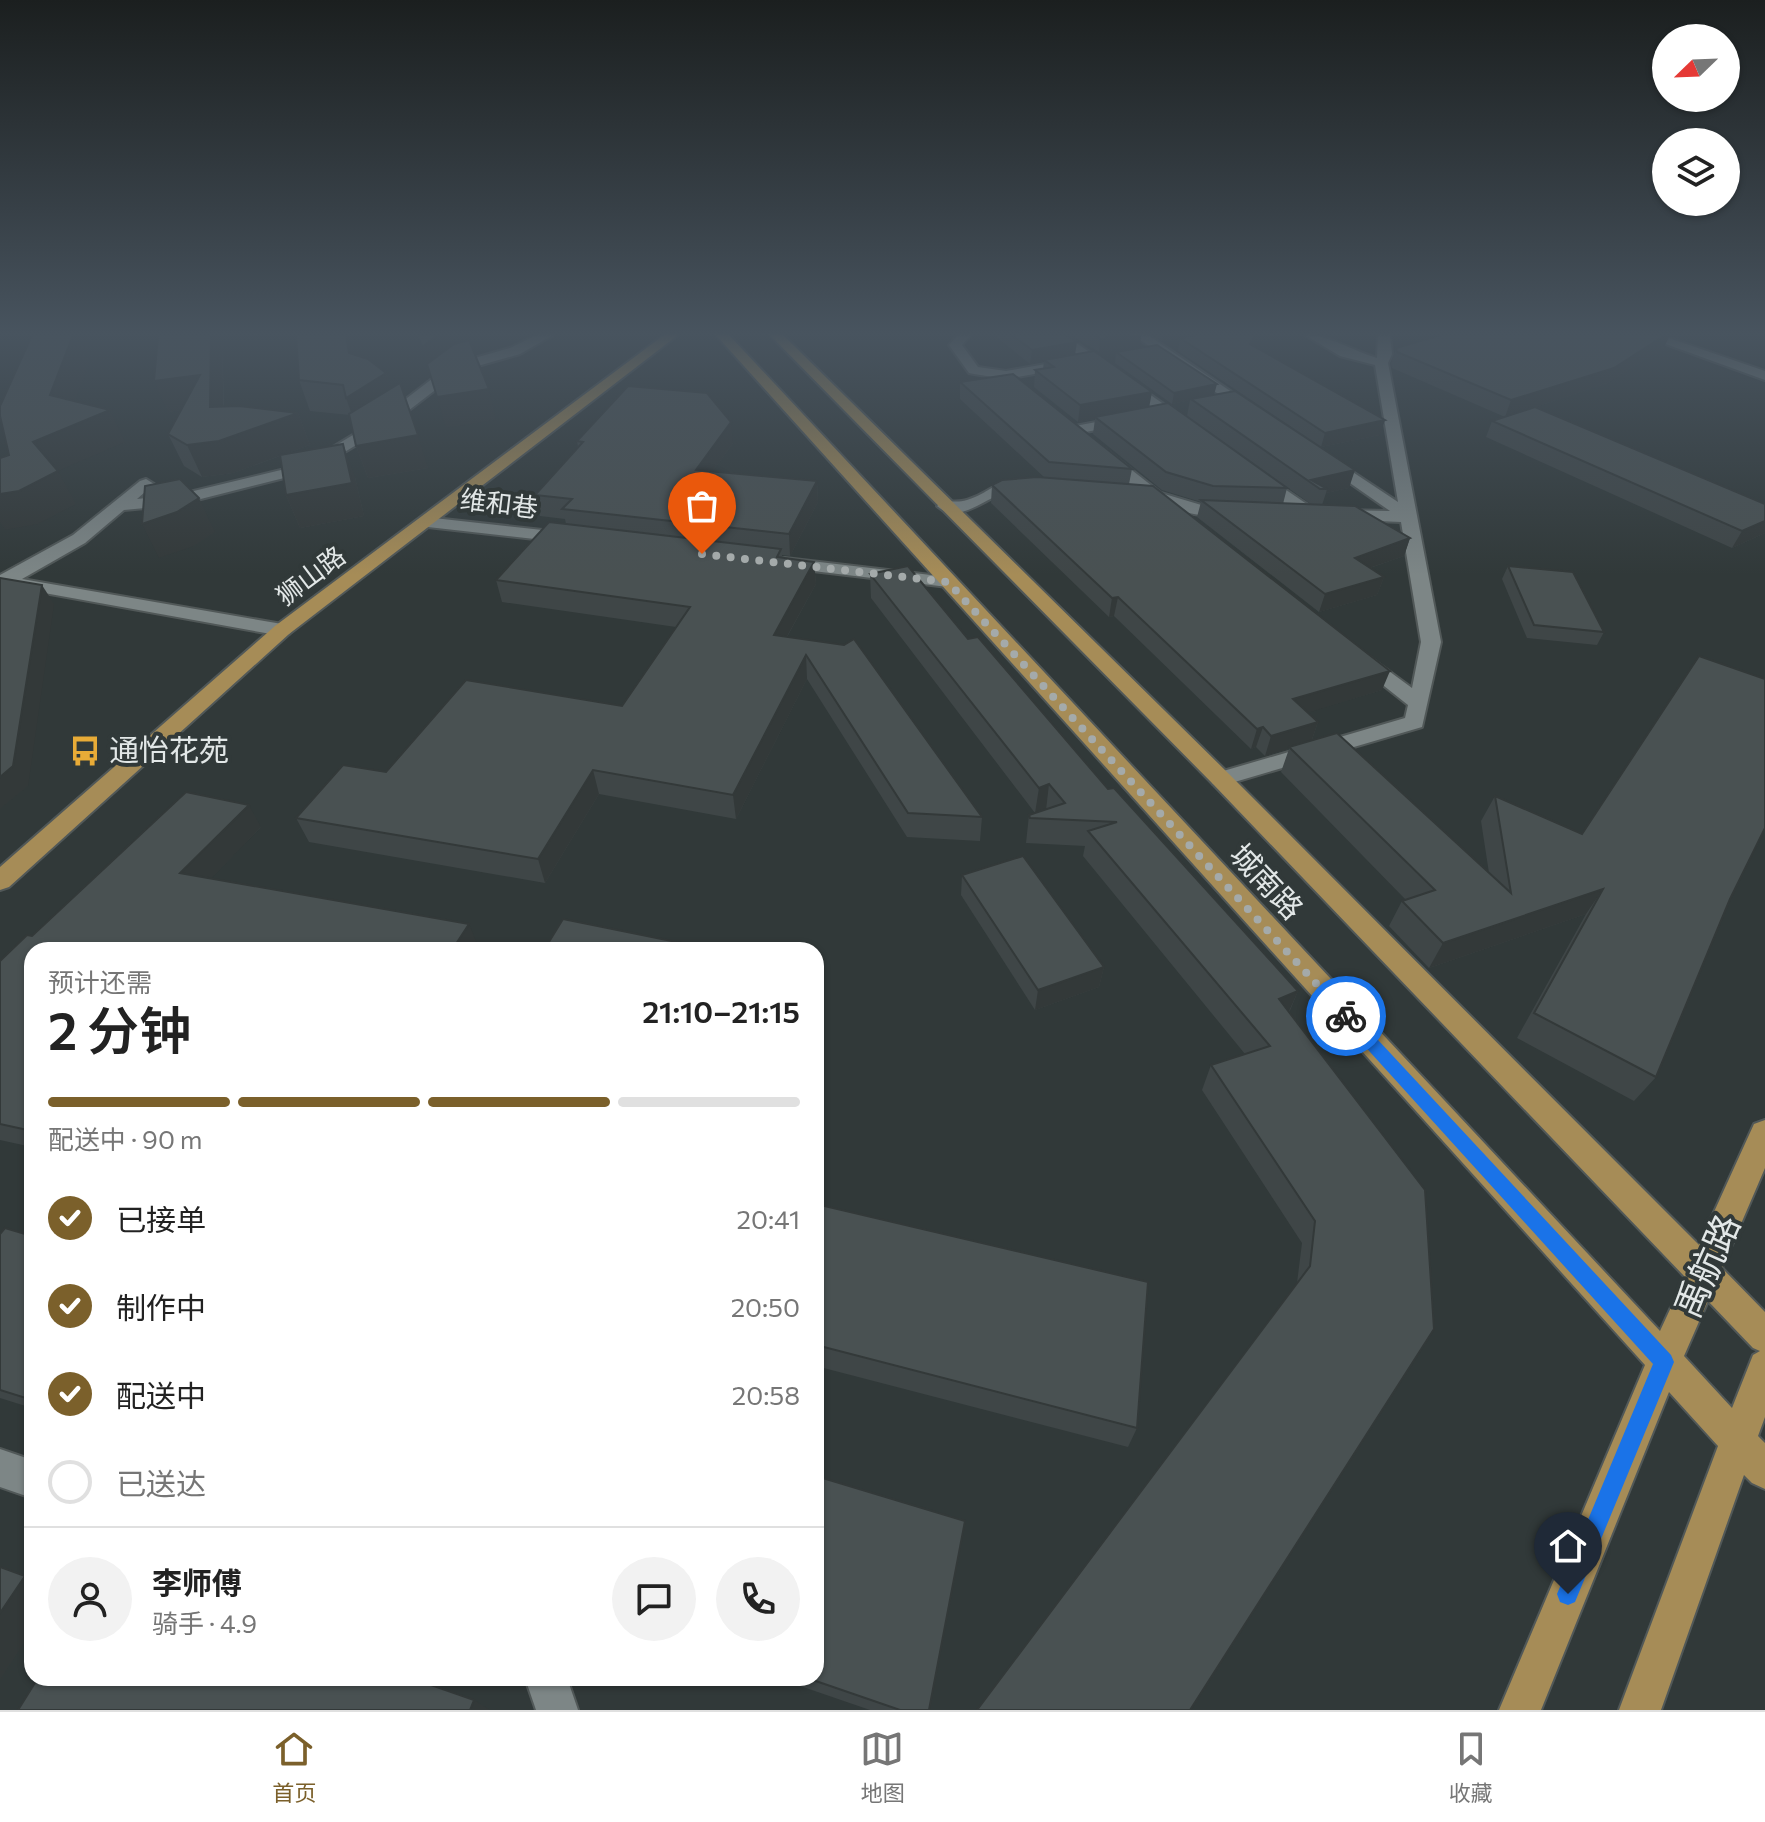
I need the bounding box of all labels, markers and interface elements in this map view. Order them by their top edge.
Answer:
north arrow [1652,24,1740,112]
map controls [1652,24,1740,216]
button: layers [1652,128,1740,216]
pin [668,472,736,554]
street label: 维和巷 [459,482,540,523]
icon: bag [680,484,724,528]
street label: 狮山路 [270,539,351,611]
place label: 通怡花苑 [109,730,229,767]
bus stop icon: 通怡花苑 [68,734,102,768]
street label: 城南路 [1224,835,1312,926]
text: 预计还需 [48,966,152,997]
courier [1306,976,1386,1056]
text: 21:10–21:15 [642,992,800,1029]
icon: bike [1324,994,1368,1038]
text: 2 分钟 [48,997,191,1061]
text: 配送中 · 90 m [48,1123,203,1154]
icon: check [48,1196,92,1240]
text: 已接单 [116,1200,206,1237]
text: 20:41 [737,1203,800,1234]
street label: 禹航路 [1663,1207,1747,1323]
icon: check [48,1284,92,1328]
text: 制作中 [116,1288,206,1325]
text: 20:50 [731,1291,800,1322]
icon: check [48,1372,92,1416]
text: 配送中 [116,1376,206,1413]
text: 20:58 [732,1379,800,1410]
text: 已送达 [116,1464,206,1501]
pin [1534,1512,1602,1594]
icon: home [1546,1524,1590,1568]
button: person [48,1557,132,1641]
button: chat [612,1557,696,1641]
button: phone [716,1557,800,1641]
text: 李师傅 [152,1563,242,1600]
text: 骑手 · 4.9 [152,1607,257,1638]
tab: 首页 [272,1727,316,1807]
tab: 地图 [860,1727,905,1807]
tab: 收藏 [1449,1727,1493,1807]

